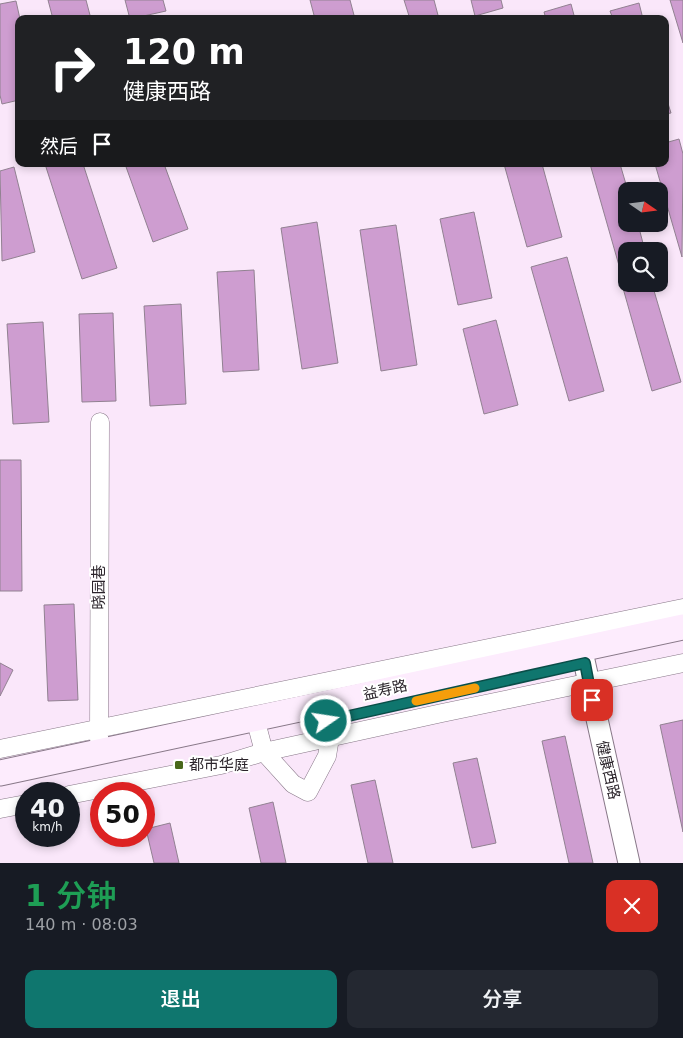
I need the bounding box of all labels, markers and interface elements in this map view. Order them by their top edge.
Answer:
text: 120 m [123,32,245,72]
icon: right [40,35,105,100]
text: 健康西路 [123,79,211,104]
icon: arrive [88,130,116,158]
text: 然后 [40,135,78,157]
north arrow [618,182,668,232]
map controls [618,182,668,292]
button: search [618,242,668,292]
street label: 晓园巷 [90,564,108,610]
street label: 益寿路 [361,676,409,704]
pin [571,679,613,721]
icon: arrive [578,686,606,714]
position arrow [299,694,351,746]
street label: 健康西路 [592,739,624,801]
place label: 都市华庭 [189,756,249,774]
marker: 都市华庭 [173,759,185,771]
speed limit sign: 50 [90,782,155,847]
text: 40 [30,794,65,823]
text: km/h [32,820,63,834]
text: 1 分钟 [25,878,116,913]
button: close [606,880,658,932]
text: 140 m · 08:03 [25,915,138,934]
button: 退出 [25,970,337,1028]
button: 分享 [347,970,658,1028]

